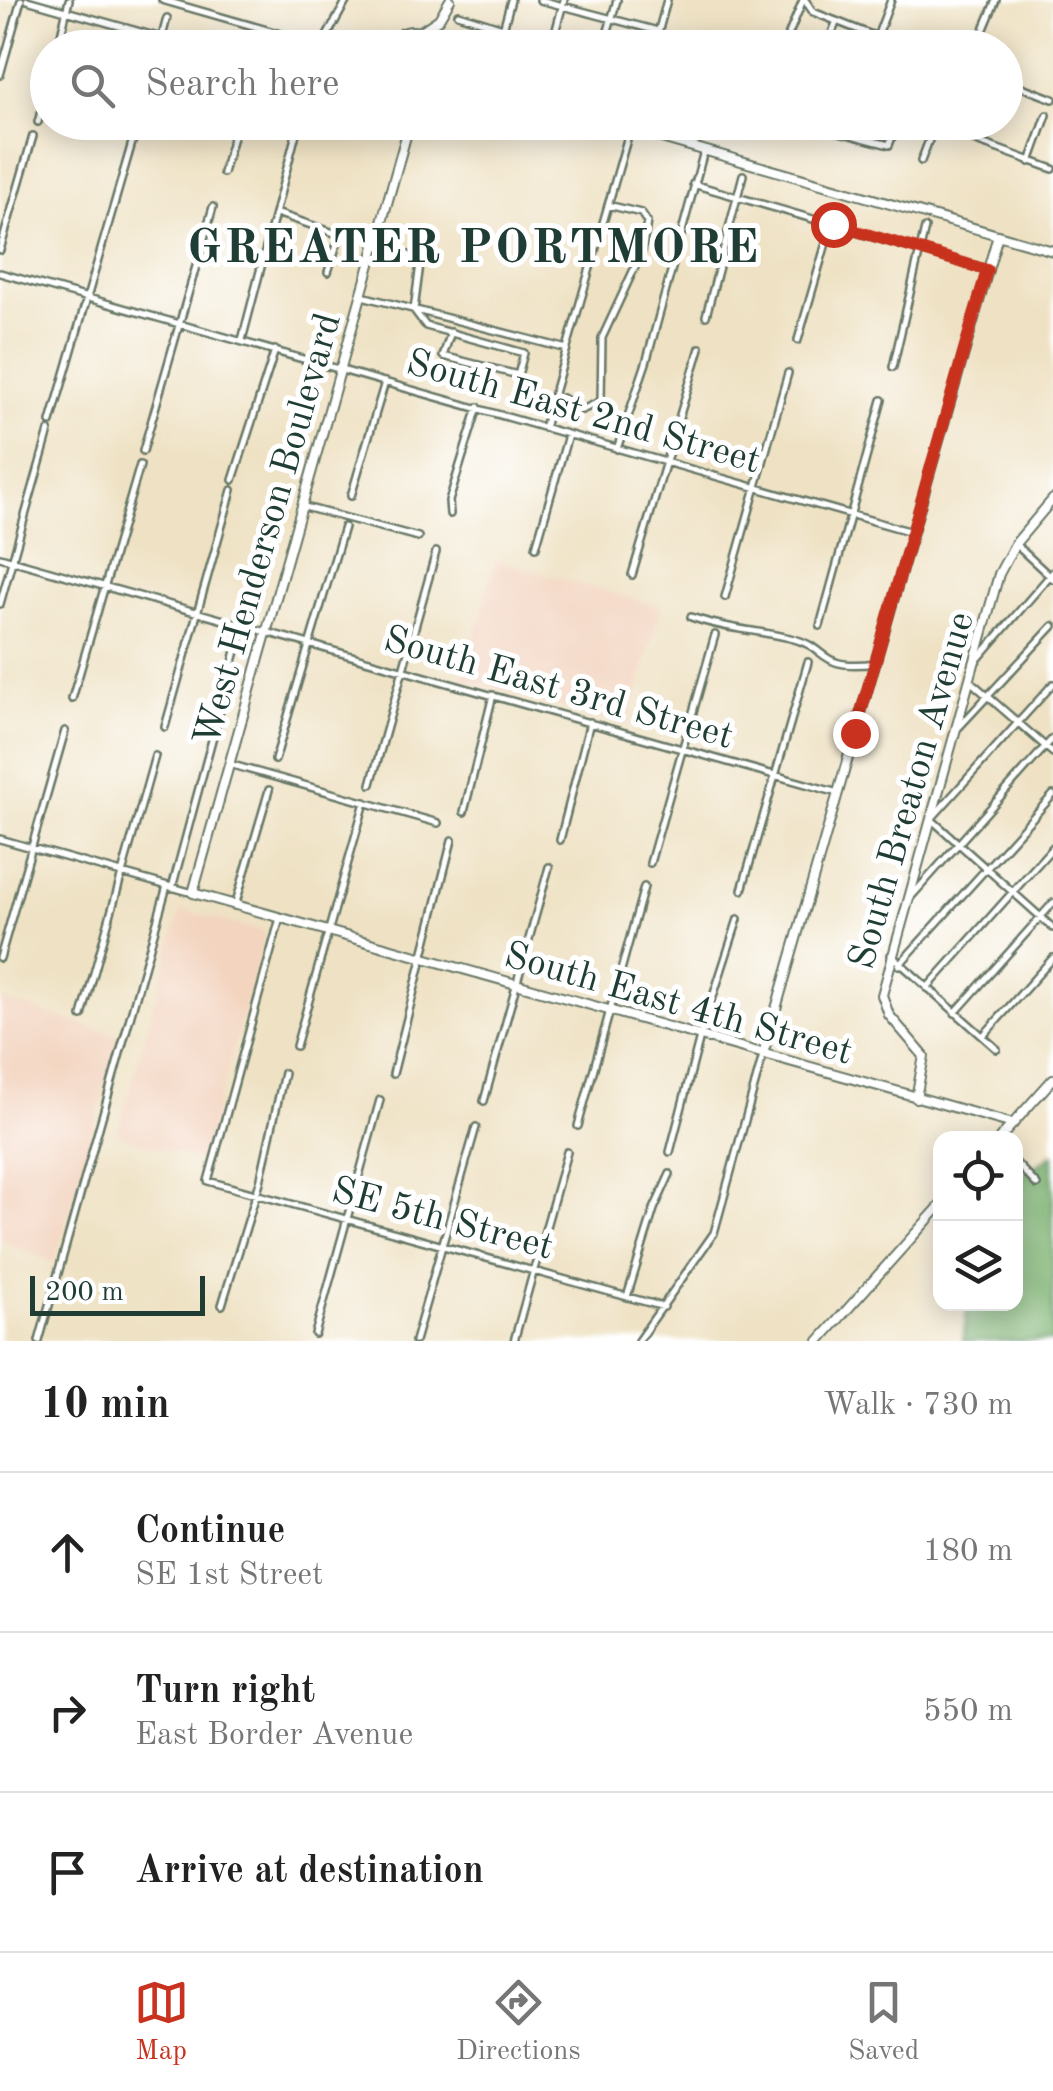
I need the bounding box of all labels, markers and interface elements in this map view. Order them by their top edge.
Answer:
search box [30,30,1023,140]
icon: search [65,58,120,113]
text: Search here [145,66,340,104]
route start [811,202,857,248]
district label: GREATER PORTMORE [187,225,761,273]
street label: West Henderson Boulevard [189,309,349,751]
street label: South East 2nd Street [402,344,765,482]
street label: South Breaton Avenue [844,608,982,974]
street label: South East 3rd Street [379,621,737,757]
route end [833,711,879,757]
street label: South East 4th Street [500,937,856,1073]
map controls [933,1131,1023,1311]
button: locate [933,1131,1023,1221]
street label: SE 5th Street [327,1172,557,1268]
button: layers [933,1221,1023,1311]
scale bar [30,1271,205,1316]
text: 200 m [45,1279,124,1307]
text: 10 min [40,1385,170,1427]
text: Walk · 730 m [823,1390,1013,1422]
text: Continue [135,1513,285,1551]
icon: ahead [40,1525,95,1580]
text: 180 m [923,1536,1013,1568]
text: SE 1st Street [135,1560,323,1592]
text: Turn right [135,1673,315,1711]
icon: right [40,1685,95,1740]
text: 550 m [923,1696,1013,1728]
text: East Border Avenue [135,1720,413,1752]
icon: arrive [40,1845,95,1900]
text: Arrive at destination [135,1853,484,1891]
tab: Map [134,1975,189,2070]
tab: Directions [456,1975,581,2070]
tab: Saved [848,1975,919,2070]

